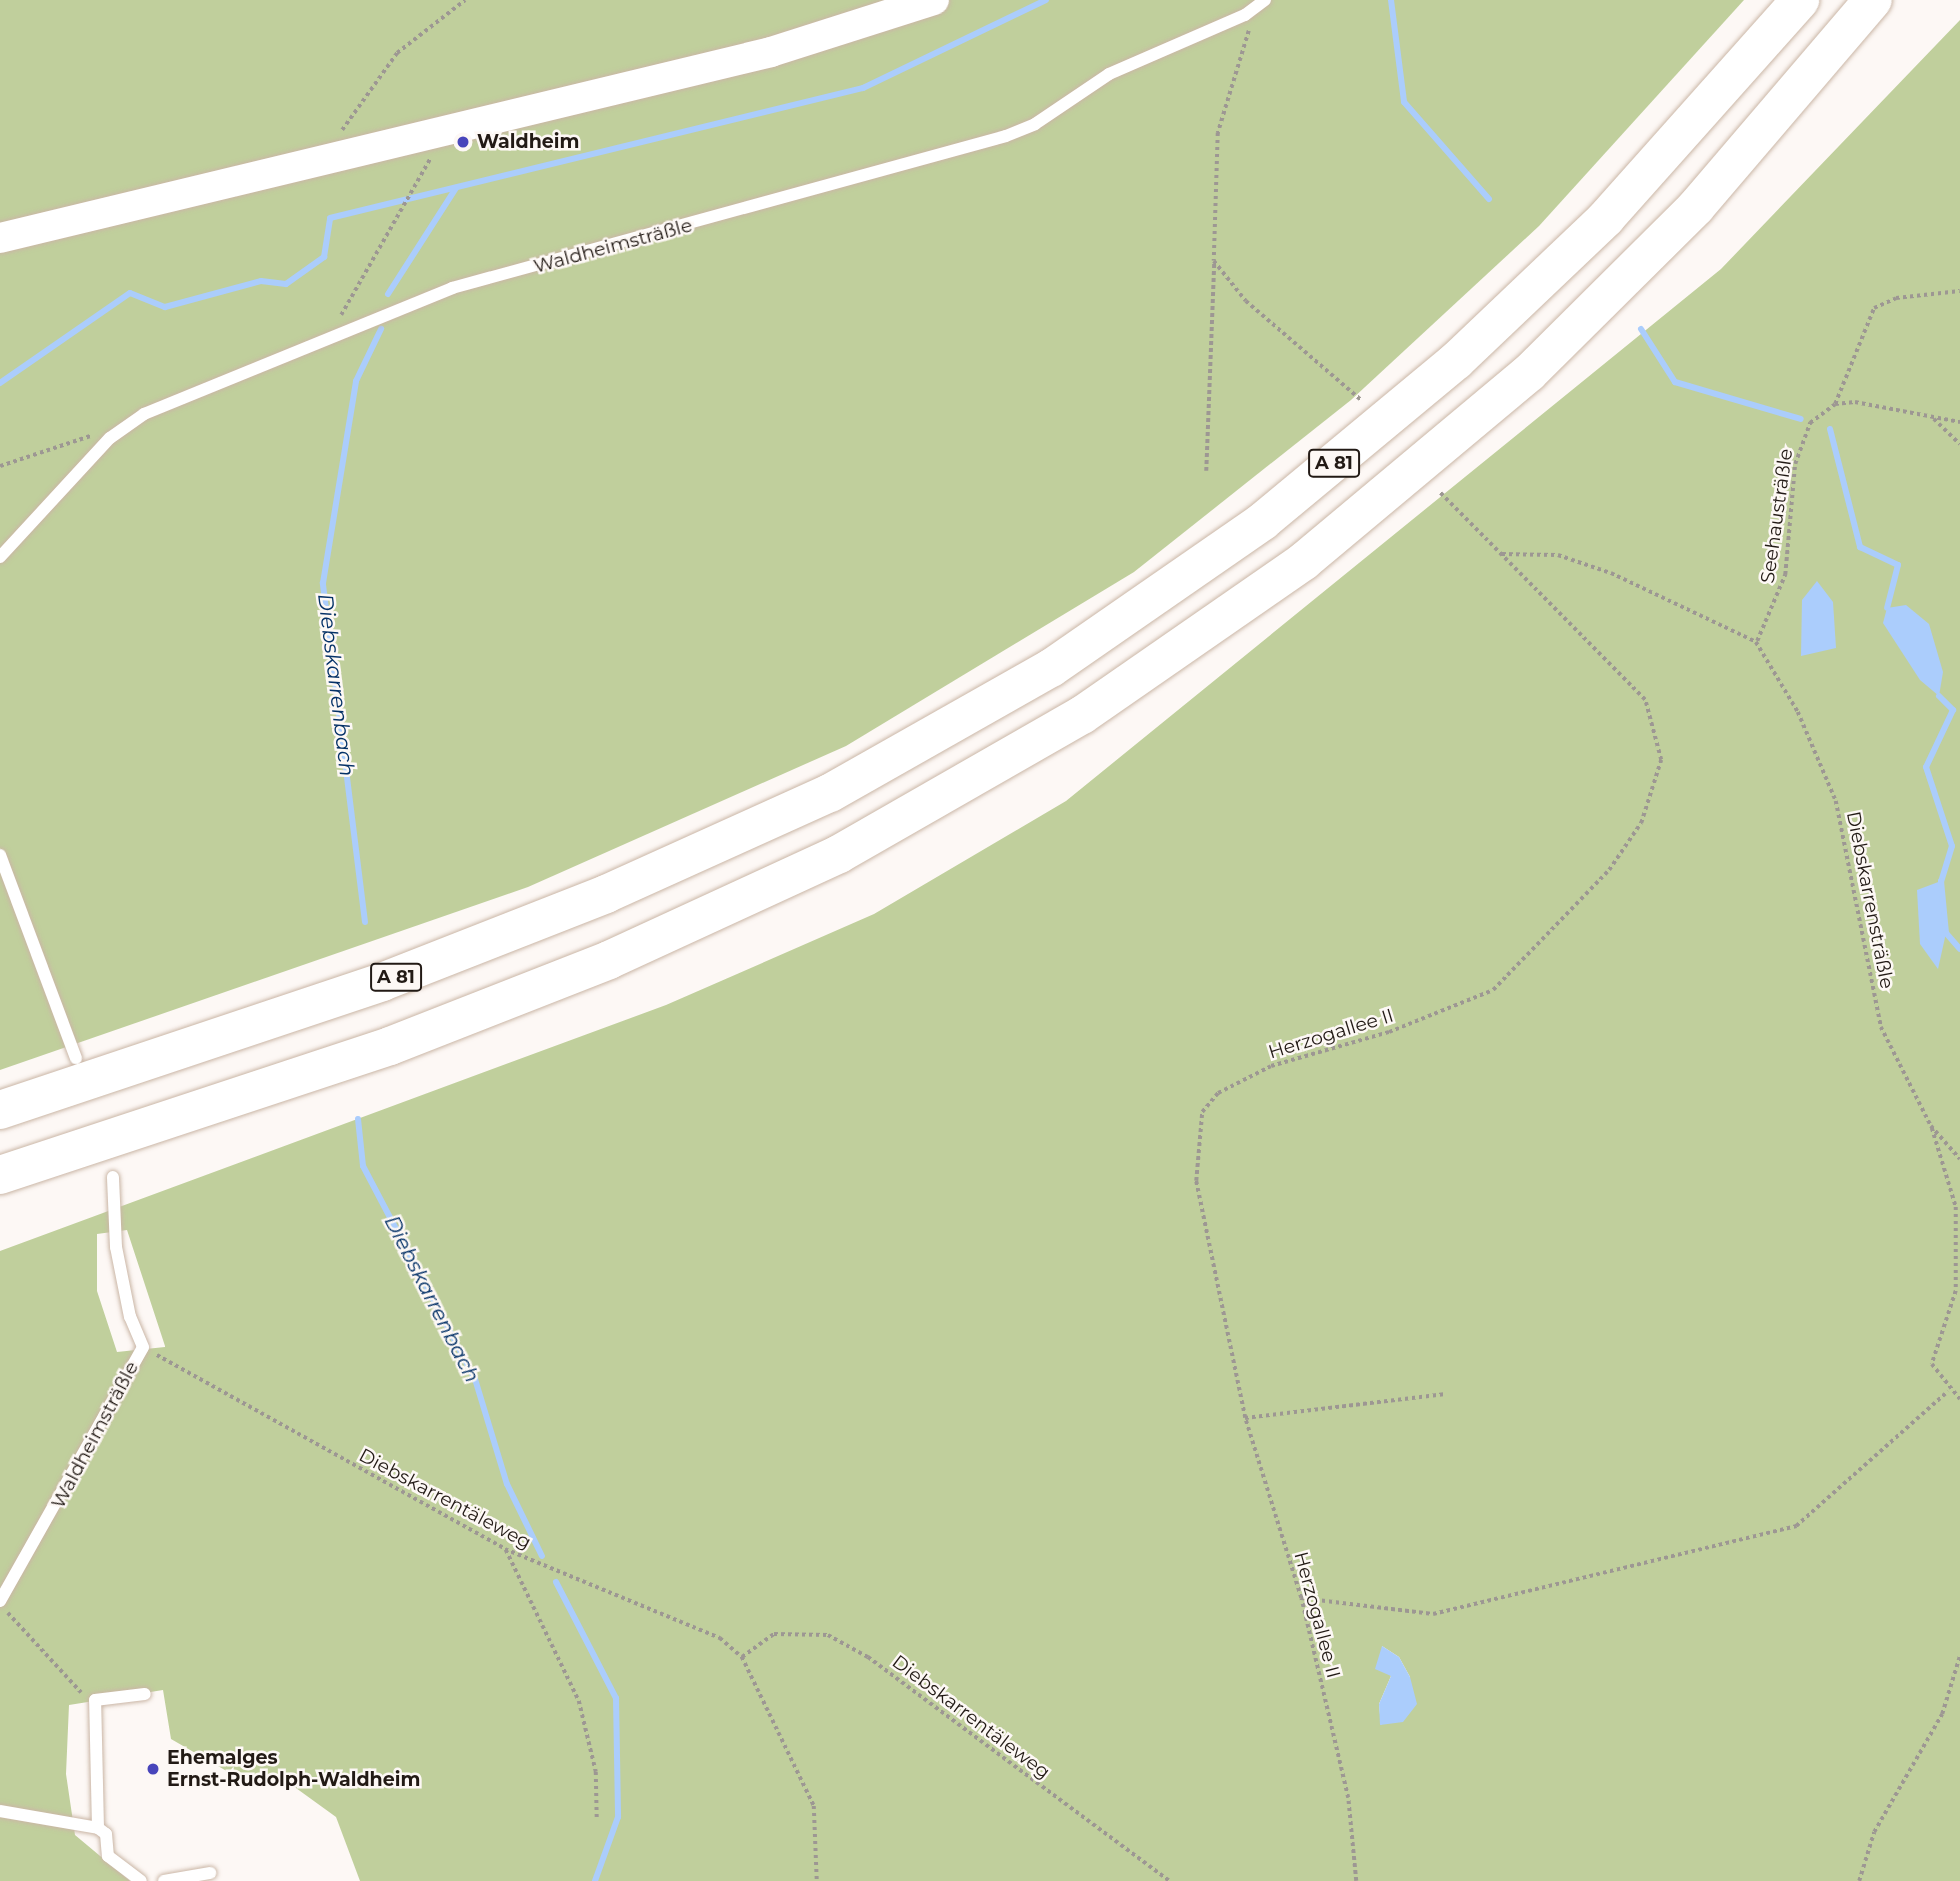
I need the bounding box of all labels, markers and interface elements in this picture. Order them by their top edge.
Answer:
place label: Waldheim [477,131,579,153]
marker: Waldheim [455,134,471,150]
street label: Waldheimsträßle [531,214,695,278]
street label: Seehausträßle [1756,447,1798,585]
road number: A 81 [1308,448,1360,477]
water label: Diebskarrenbach [312,592,360,778]
street label: Diebskarrensträßle [1842,809,1898,991]
road number: A 81 [370,962,422,992]
street label: Herzogallee II [1266,1004,1396,1064]
water label: Diebskarrenbach [379,1211,485,1387]
street label: Waldheimsträßle [47,1358,143,1512]
street label: Diebskarrentäleweg [355,1444,535,1554]
street label: Herzogallee II [1289,1549,1345,1681]
street label: Diebskarrentäleweg [888,1650,1054,1784]
place label: Ehemalges Ernst-Rudolph-Waldheim [167,1747,420,1791]
marker: Ehemalges Ernst-Rudolph-Waldheim [145,1761,161,1777]

